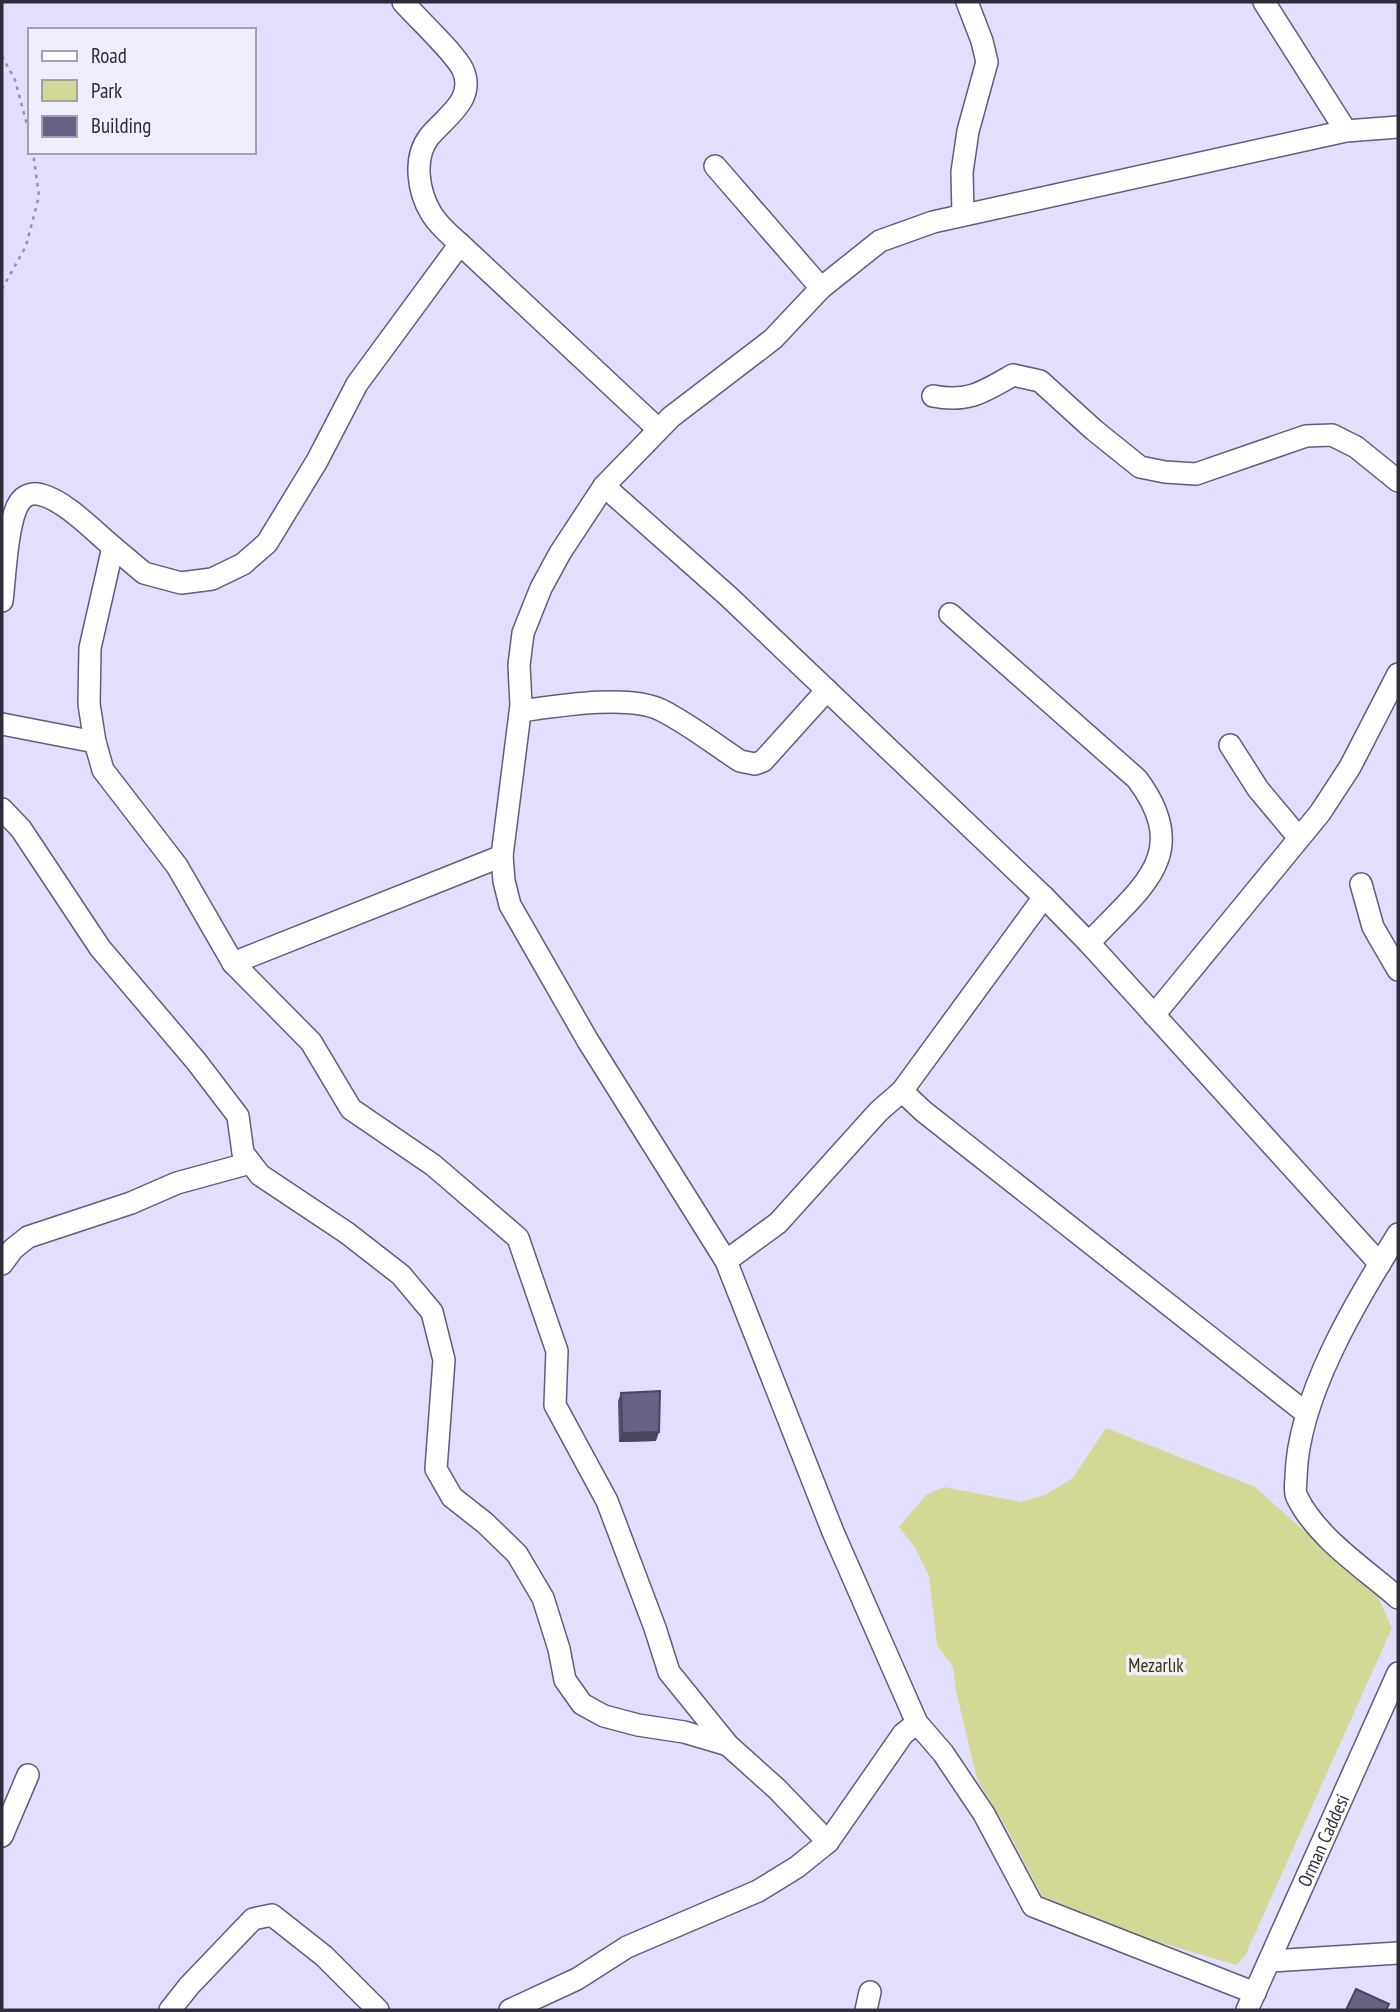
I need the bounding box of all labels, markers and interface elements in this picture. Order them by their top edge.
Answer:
legend [28,28,256,154]
text: Road [91,42,127,69]
text: Park [91,77,122,104]
text: Building [91,112,151,139]
park label: Mezarlık [1128,1653,1184,1677]
street label: Orman Caddesi [1292,1790,1354,1890]

